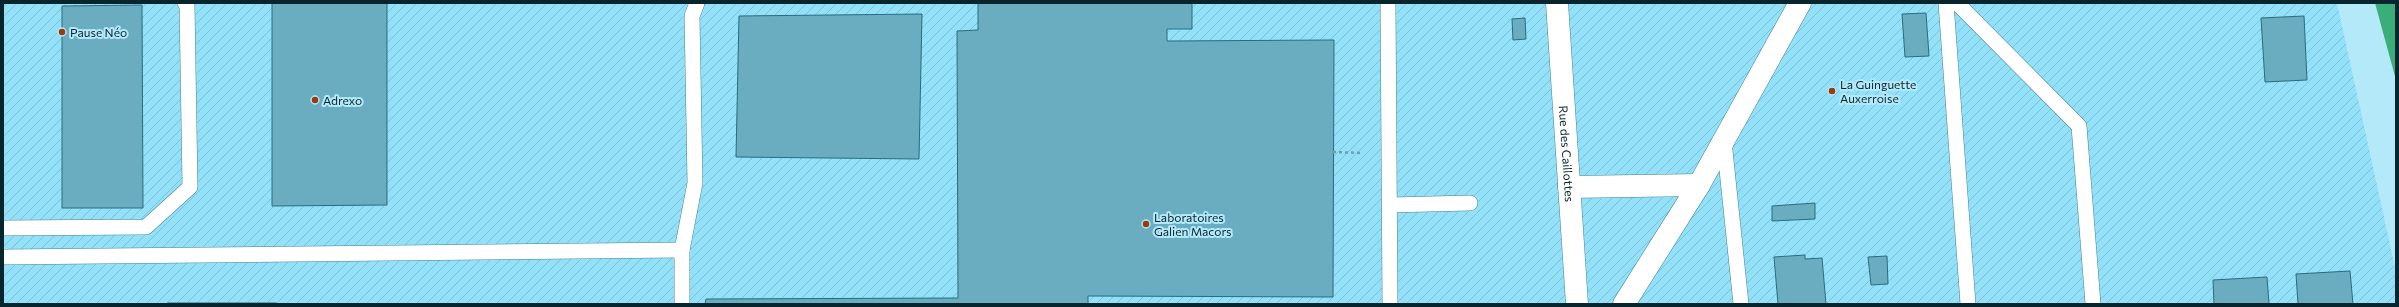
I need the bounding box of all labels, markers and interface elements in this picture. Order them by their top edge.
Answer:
place label: Pause Néo [70,25,127,39]
marker: Pause Néo [57,27,67,37]
place label: La Guinguette Auxerroise [1840,77,1916,105]
marker: La Guinguette Auxerroise [1827,86,1837,96]
place label: Adrexo [323,93,362,107]
marker: Adrexo [310,95,320,105]
street label: Rue des Caillottes [1557,105,1577,202]
place label: Laboratoires Galien Macors [1154,210,1232,238]
marker: Laboratoires Galien Macors [1141,219,1151,229]

